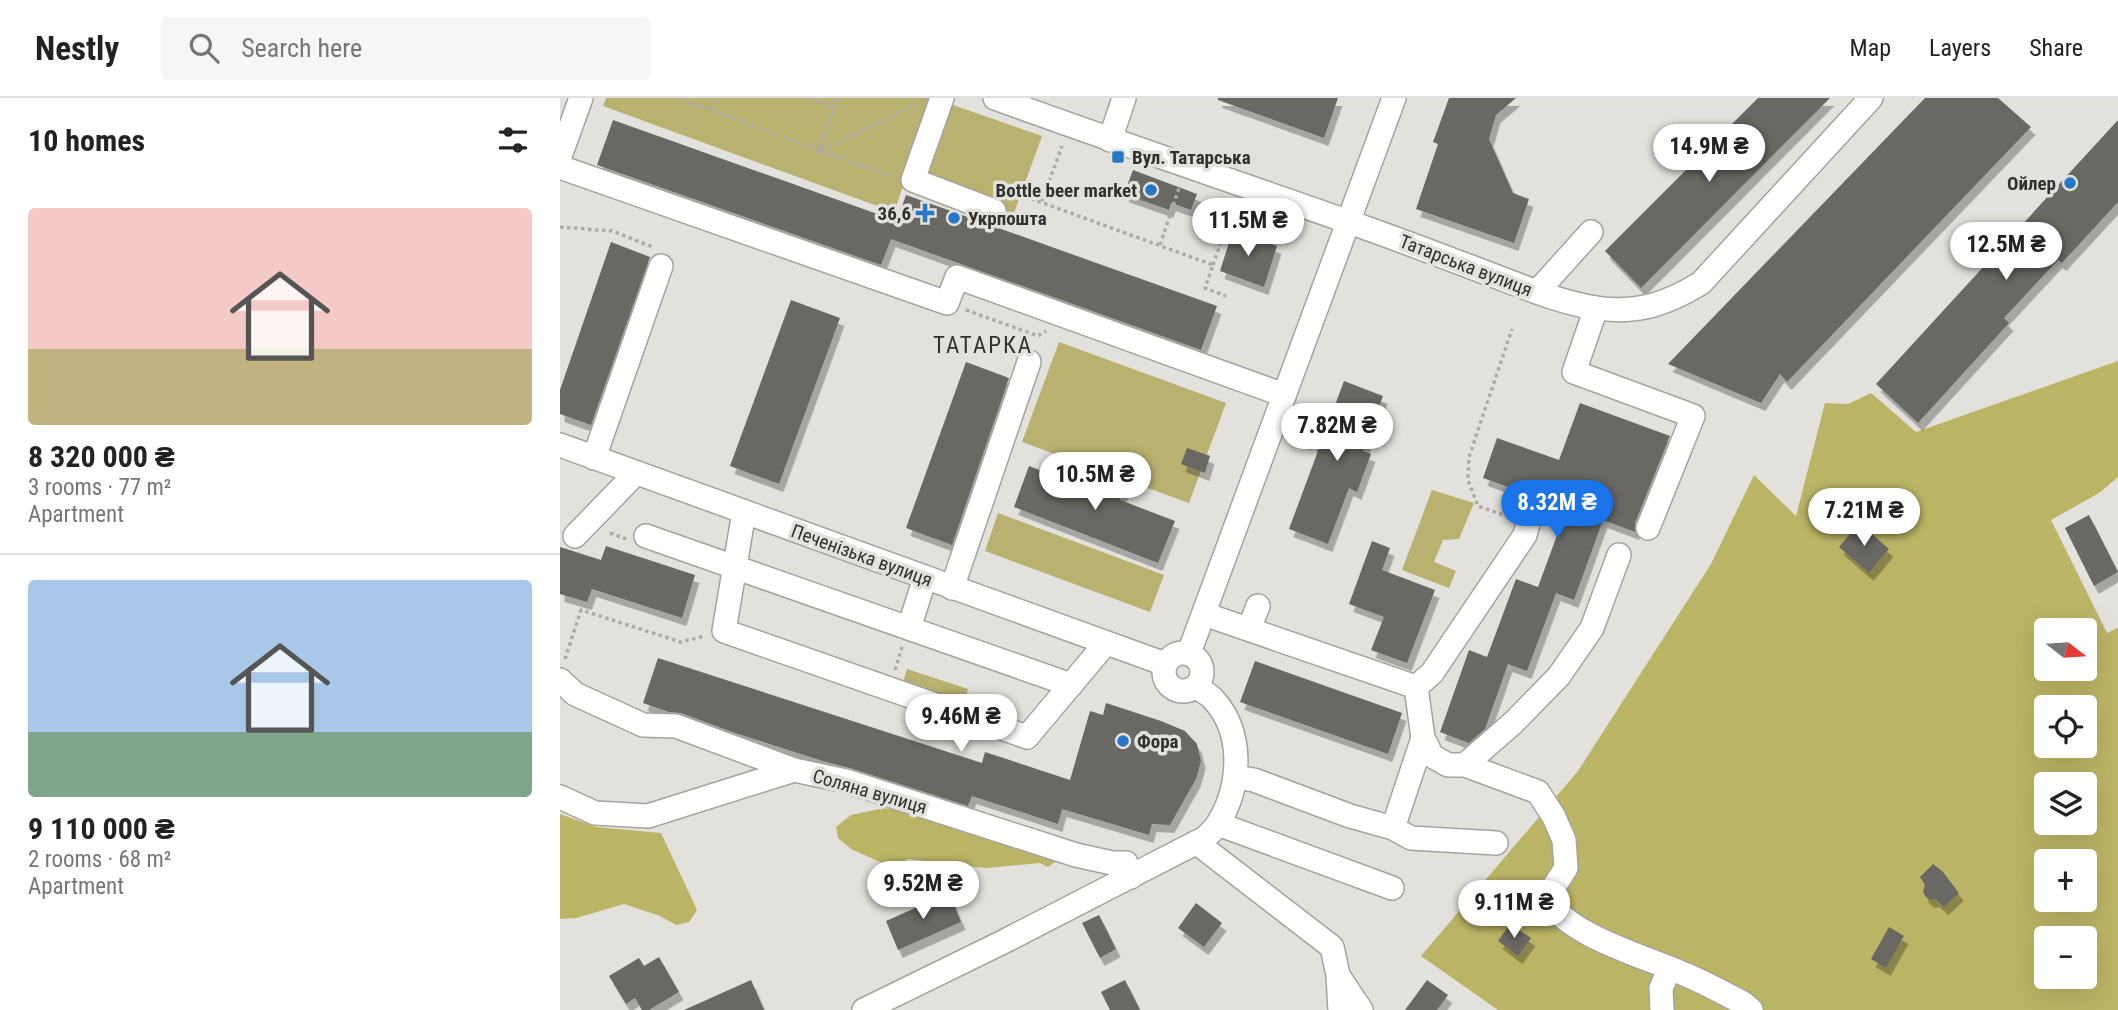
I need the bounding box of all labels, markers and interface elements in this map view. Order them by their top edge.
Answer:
search box [161,17,651,80]
text: Nestly [35,29,119,68]
icon: search [185,29,223,67]
text: Search here [241,33,362,63]
text: Map [1850,34,1891,62]
text: Layers [1929,34,1991,62]
text: Share [2029,34,2083,62]
icon: filters [494,121,532,159]
text: 10 homes [28,123,145,158]
pin: 14.9M ₴ [1644,125,1774,184]
text: 14.9M ₴ [1669,133,1749,160]
place label: Вул. Татарська [1132,146,1251,169]
marker: Вул. Татарська [1110,149,1126,165]
place label: Ойлер [2007,172,2056,195]
marker: Ойлер [2062,175,2078,191]
place label: Bottle beer market [996,179,1137,202]
marker: Bottle beer market [1143,182,1159,198]
pin: 11.5M ₴ [1183,198,1313,258]
place label: 36,6 [878,202,911,225]
marker: 36,6 [917,205,933,221]
place label: Укрпошта [968,207,1047,230]
text: 11.5M ₴ [1208,207,1288,234]
marker: Укрпошта [946,210,962,226]
pin: 12.5M ₴ [1941,222,2071,282]
street label: Татарська вулиця [1396,230,1535,301]
text: 12.5M ₴ [1966,231,2046,258]
icon: home [217,253,343,379]
district label: ТАТАРКА [933,332,1033,359]
pin: 7.82M ₴ [1272,404,1402,463]
text: 7.82M ₴ [1297,412,1377,439]
text: 8 320 000 ₴ [28,439,175,474]
pin: 10.5M ₴ [1030,452,1160,512]
text: 10.5M ₴ [1055,461,1135,488]
text: 3 rooms · 77 m² [28,474,171,501]
pin: 8.32M ₴ [1492,480,1622,540]
text: 8.32M ₴ [1517,489,1597,516]
pin: 7.21M ₴ [1799,489,1929,548]
text: 7.21M ₴ [1824,497,1904,524]
text: Apartment [28,501,124,528]
street label: Печенізька вулиця [788,519,936,592]
north arrow [2034,618,2096,681]
map controls [2034,618,2097,989]
icon: home [217,625,343,751]
pin: 9.46M ₴ [896,694,1026,754]
button: locate [2034,695,2097,758]
text: 9.46M ₴ [921,703,1001,730]
place label: Фора [1137,730,1179,753]
marker: Фора [1115,733,1131,749]
street label: Соляна вулиця [810,764,930,819]
button: layers [2034,772,2097,835]
text: 9 110 000 ₴ [28,811,175,846]
text: 2 rooms · 68 m² [28,846,171,873]
button: + [2034,849,2097,912]
pin: 9.52M ₴ [858,862,988,921]
text: 9.52M ₴ [883,870,963,897]
text: Apartment [28,873,124,900]
pin: 9.11M ₴ [1449,880,1579,940]
text: 9.11M ₴ [1474,889,1554,916]
button: − [2034,926,2097,989]

